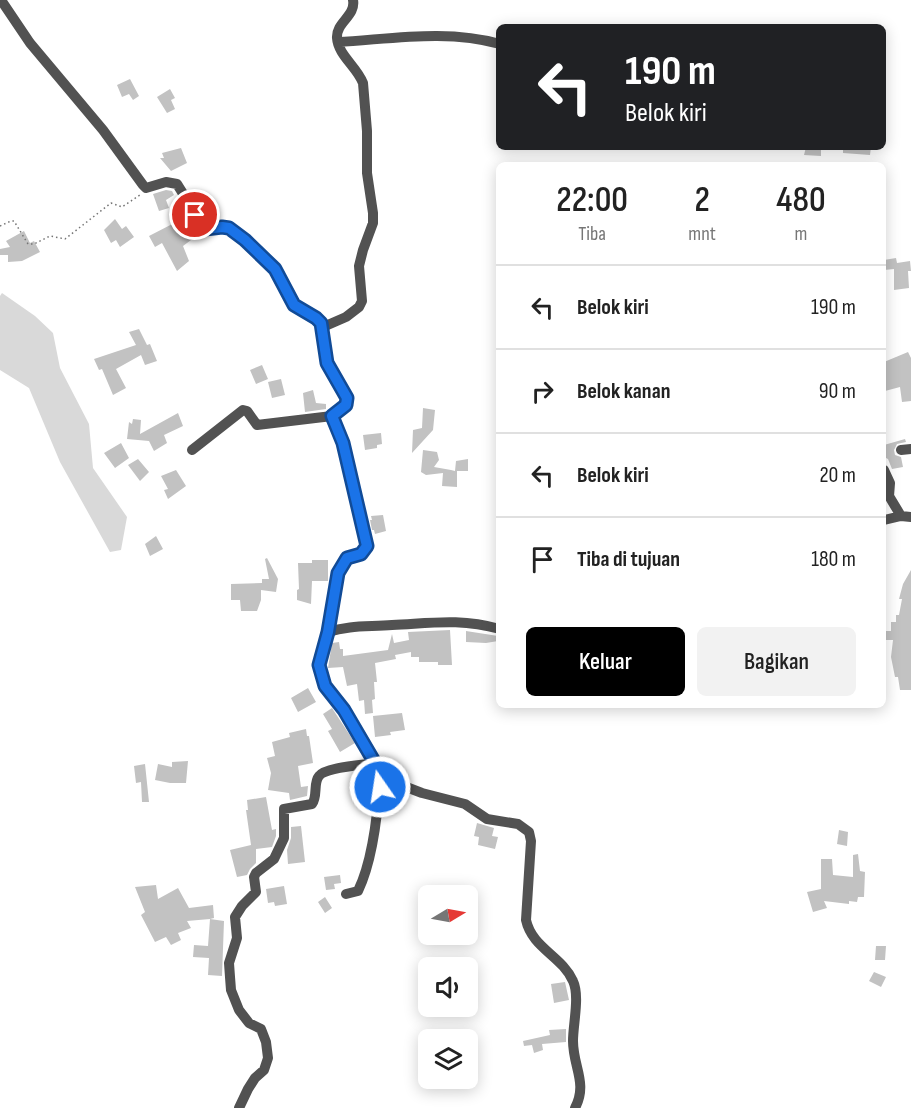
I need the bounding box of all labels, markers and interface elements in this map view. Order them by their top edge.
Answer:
text: 190 m [625,46,716,97]
icon: left [526,48,604,126]
text: Belok kiri [625,97,707,129]
text: 22:00 [556,179,628,222]
text: 2 [694,179,710,222]
text: 480 [776,179,826,222]
pin [169,189,220,240]
icon: arrive [178,198,211,231]
text: Tiba [578,222,606,246]
text: mnt [688,222,716,246]
text: m [795,222,807,246]
icon: left [526,291,559,324]
text: Belok kiri [577,294,649,321]
text: 190 m [811,294,856,321]
icon: right [526,375,559,408]
text: Belok kanan [577,378,670,405]
text: 90 m [819,378,856,405]
icon: left [526,459,559,492]
text: Belok kiri [577,462,649,489]
text: 20 m [820,462,856,489]
icon: arrive [526,543,559,576]
text: Tiba di tujuan [577,546,680,573]
text: 180 m [811,546,856,573]
button: Keluar [526,627,685,696]
button: Bagikan [697,627,856,696]
position arrow [348,755,412,819]
north arrow [418,885,478,945]
map controls [418,885,478,1089]
button: sound [418,957,478,1017]
button: layers [418,1029,478,1089]

